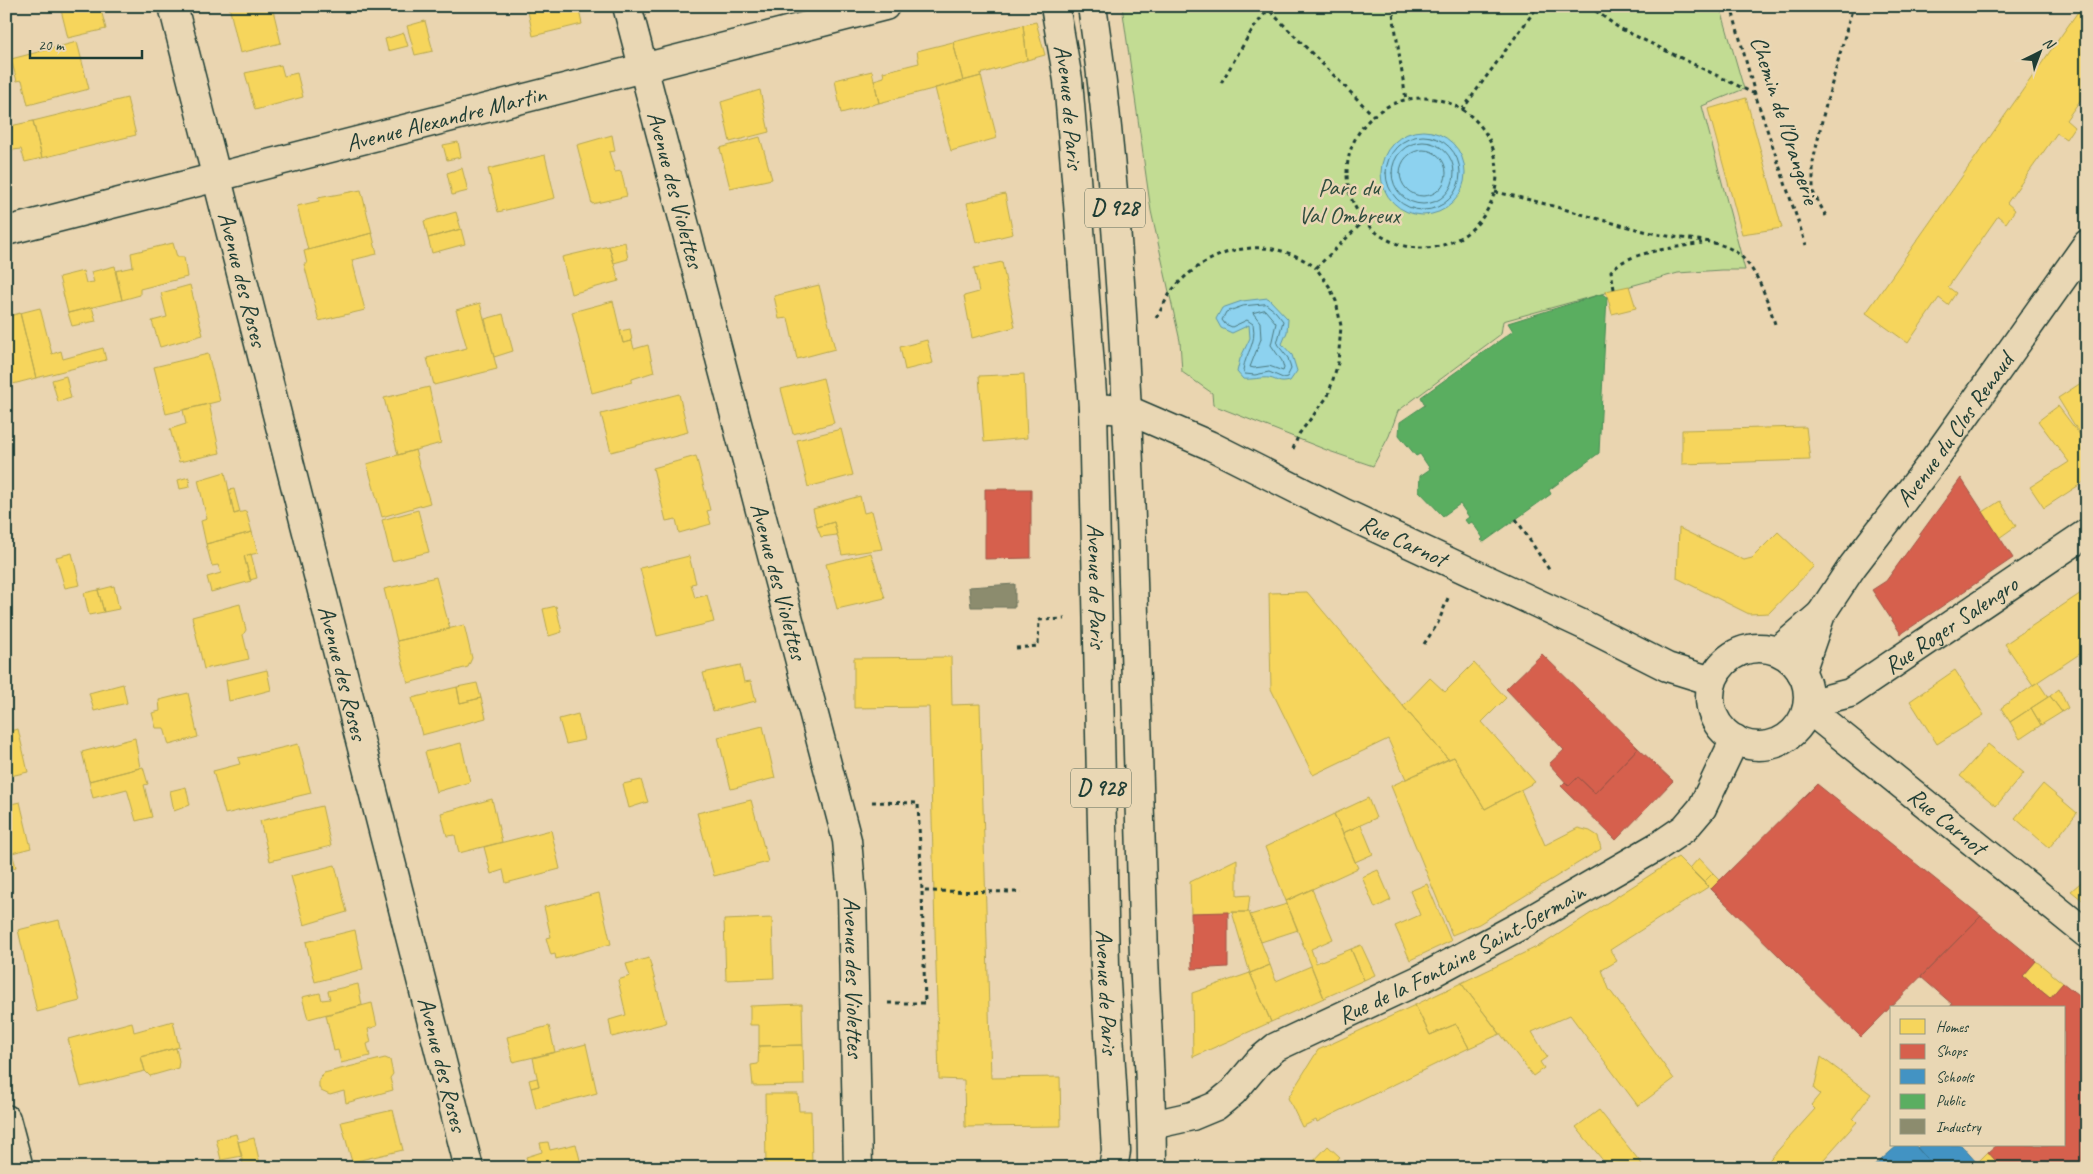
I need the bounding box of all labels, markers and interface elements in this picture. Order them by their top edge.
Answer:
scale bar [30,28,142,60]
north arrow [2016,28,2066,78]
street label: Chemin de l'Orangerie [1744,32,1827,210]
text: N [2039,33,2059,53]
text: 20 m [38,36,65,55]
street label: Avenue de Paris [1047,42,1090,172]
street label: Avenue Alexandre Martin [343,78,550,158]
street label: Avenue des Violettes [640,108,711,273]
park label: Parc du Val Ombreux [1298,172,1402,230]
road number: D 928 [1085,188,1145,228]
street label: Avenue des Roses [211,209,275,351]
street label: Avenue du Clos Renaud [1889,344,2022,513]
street label: Avenue des Violettes [744,500,814,665]
street label: Rue Carnot [1355,508,1454,575]
street label: Avenue de Paris [1080,523,1113,650]
street label: Rue Roger Salengro [1878,568,2025,681]
street label: Avenue des Roses [311,602,375,745]
road number: D 928 [1071,768,1131,808]
street label: Rue Carnot [1902,780,1995,864]
street label: Rue de la Fontaine Saint-Germain [1333,876,1591,1031]
street label: Avenue des Violettes [837,897,871,1060]
street label: Avenue de Paris [1089,929,1125,1057]
street label: Avenue des Roses [411,994,475,1136]
legend [1890,1006,2066,1146]
text: Homes [1936,1018,1970,1037]
text: Shops [1936,1042,1969,1061]
text: Schools [1936,1068,1975,1087]
text: Public [1936,1092,1966,1111]
text: Industry [1936,1118,1983,1137]

